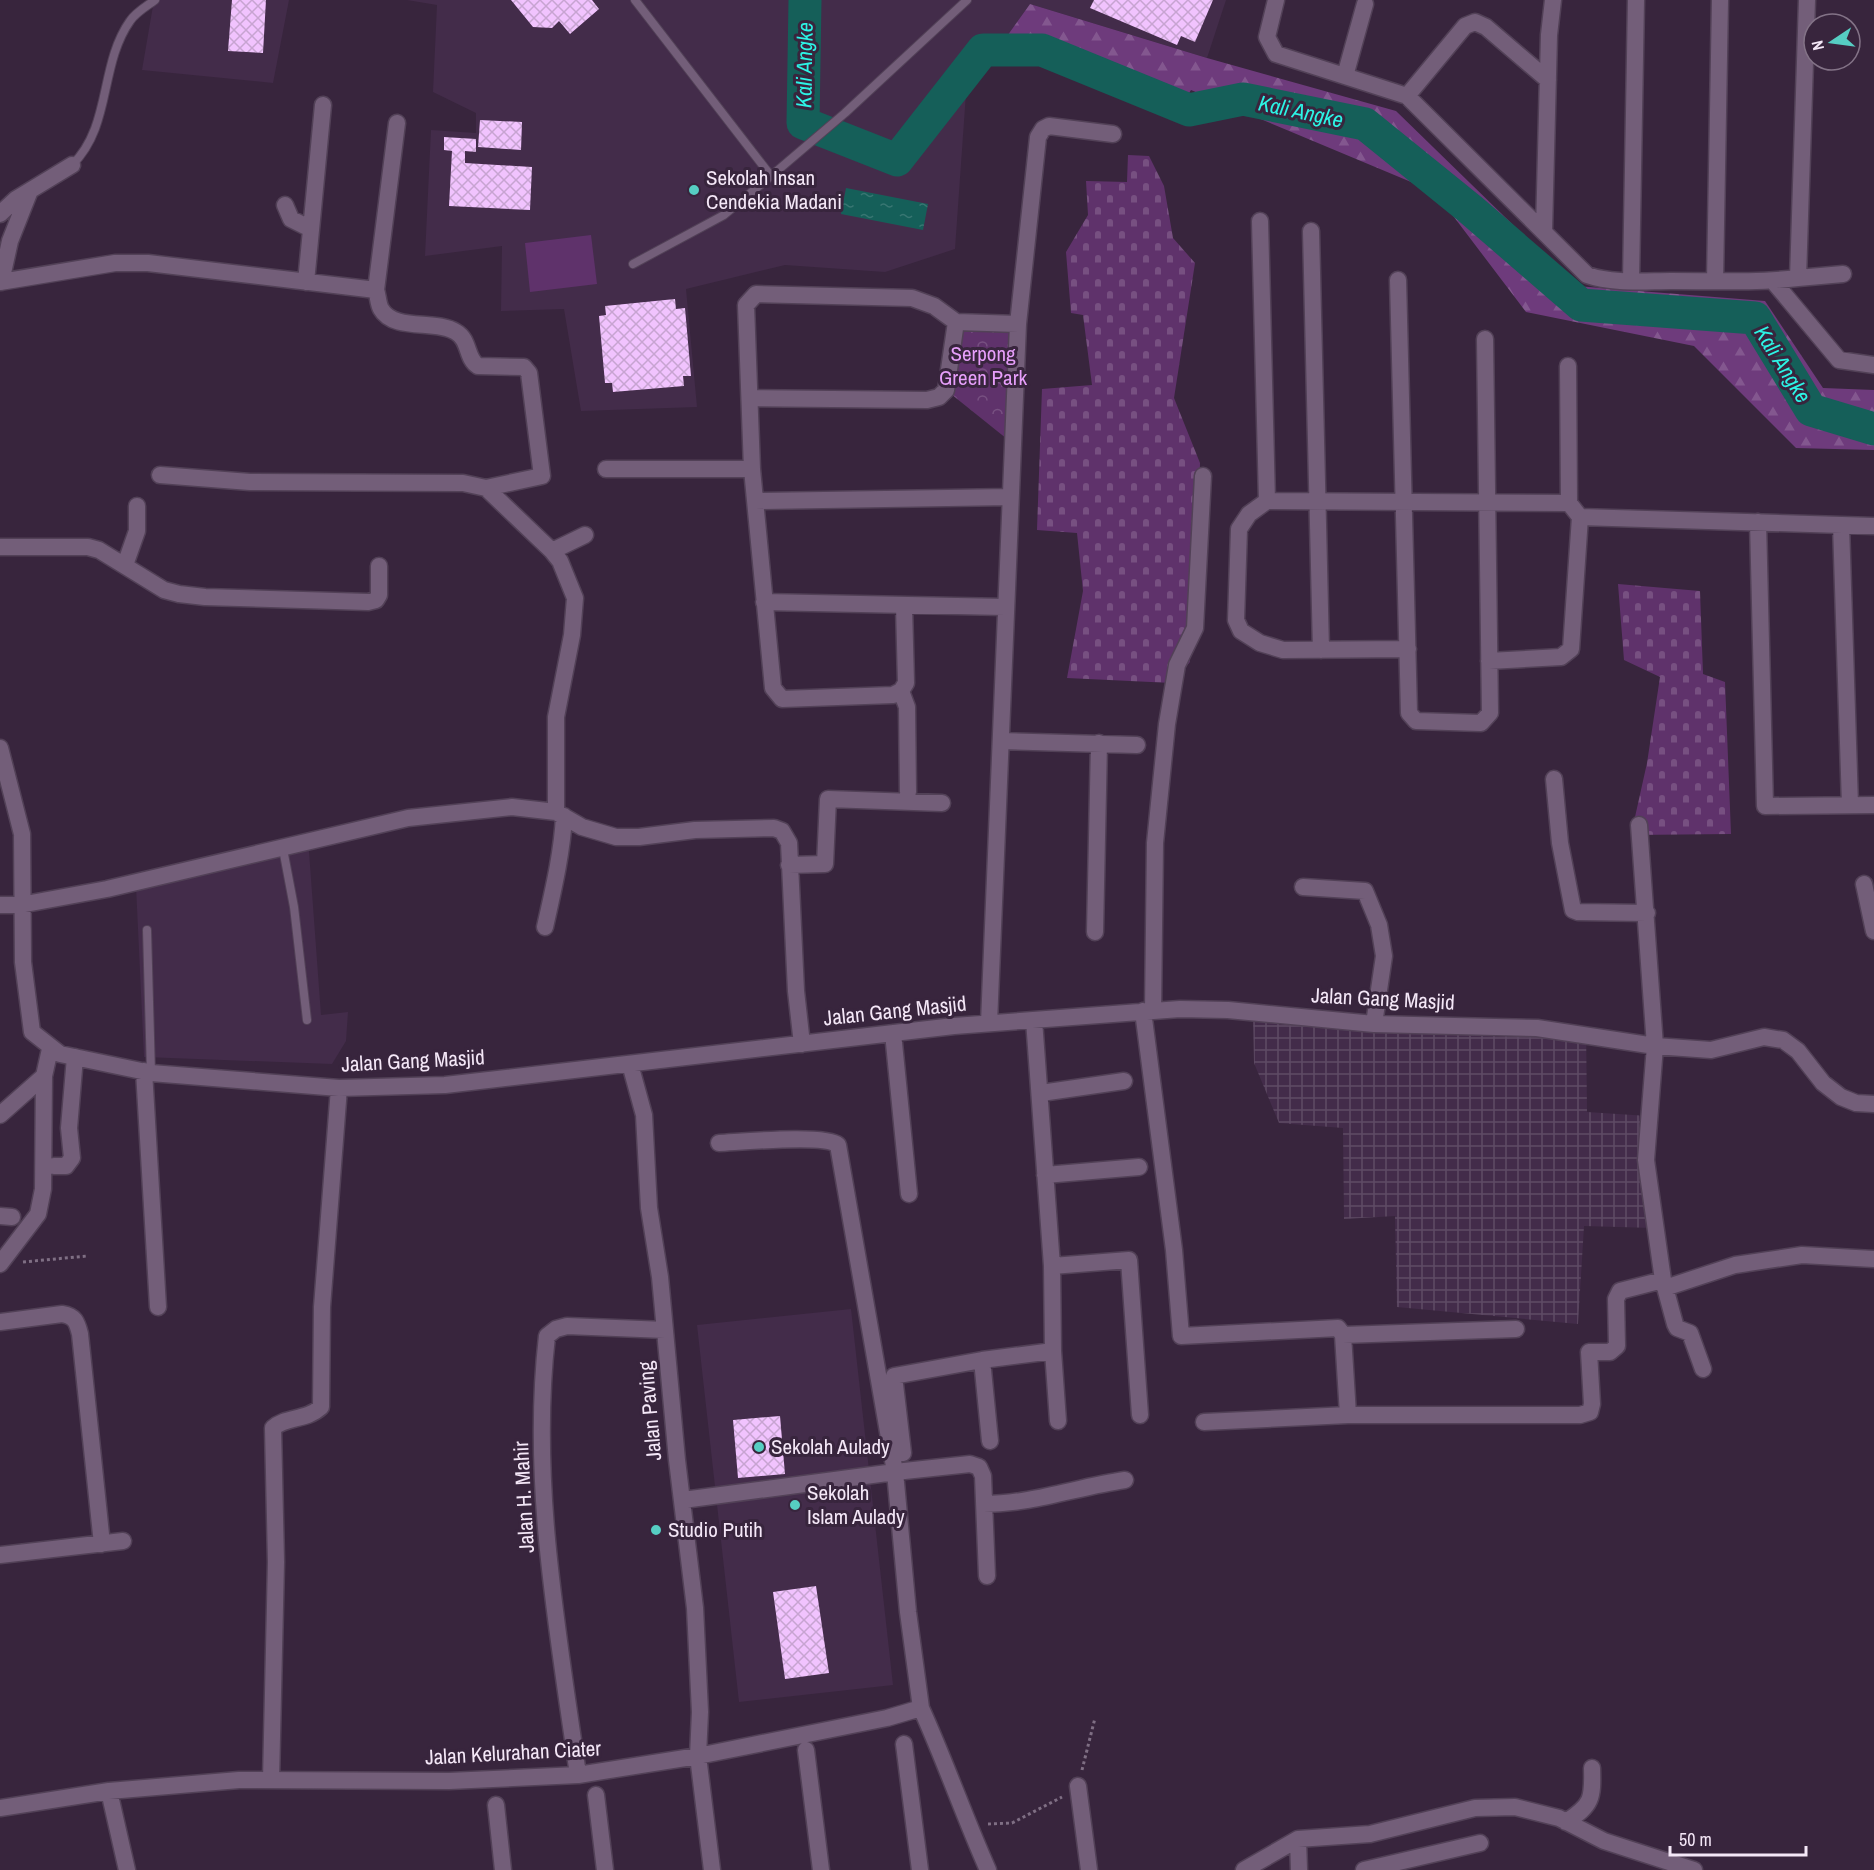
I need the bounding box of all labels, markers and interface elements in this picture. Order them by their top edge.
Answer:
north arrow [1802,12,1862,72]
water label: Kali Angke [788,22,820,108]
text: N [1806,38,1829,52]
water label: Kali Angke [1256,87,1346,135]
place label: Sekolah Insan Cendekia Madani [706,163,842,216]
marker: Sekolah Insan Cendekia Madani [687,183,701,197]
water label: Kali Angke [1747,320,1819,408]
park label: Serpong Green Park [939,339,1027,392]
street label: Jalan Gang Masjid [1311,980,1455,1017]
street label: Jalan Gang Masjid [822,989,968,1032]
street label: Jalan Gang Masjid [341,1042,485,1079]
street label: Jalan Paving [631,1360,668,1462]
place label: Sekolah Aulady [771,1432,890,1461]
street label: Jalan H. Mahir [506,1440,541,1554]
marker: Sekolah Aulady [752,1440,766,1454]
place label: Sekolah Islam Aulady [807,1478,905,1531]
marker: Sekolah Islam Aulady [788,1498,802,1512]
place label: Studio Putih [668,1515,763,1544]
marker: Studio Putih [649,1523,663,1537]
street label: Jalan Kelurahan Ciater [424,1733,602,1772]
scale bar [1670,1819,1806,1857]
text: 50 m [1679,1827,1712,1852]

